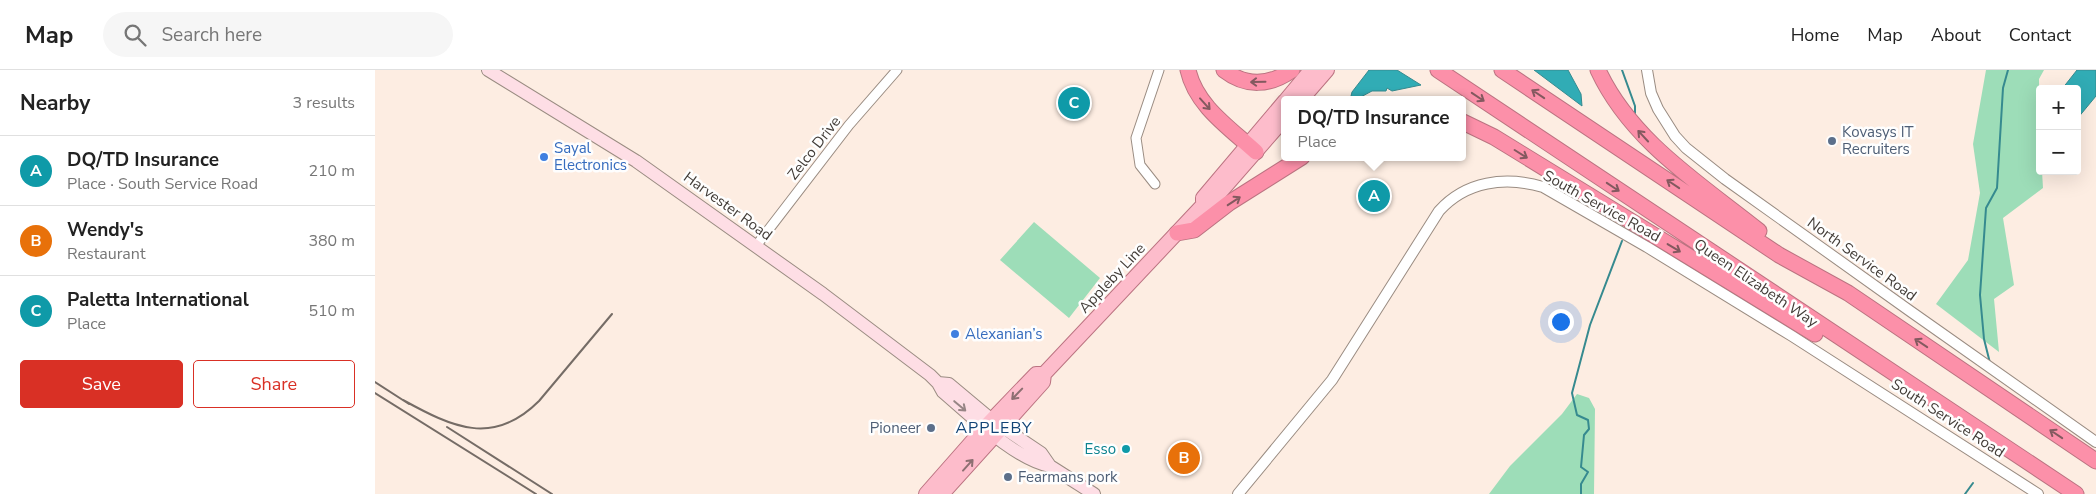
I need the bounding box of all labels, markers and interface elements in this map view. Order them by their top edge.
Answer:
search box [103,12,453,57]
text: Map [25,19,73,51]
icon: search [121,21,149,49]
text: Search here [161,22,262,48]
text: Home [1791,23,1839,47]
text: Map [1867,23,1903,47]
text: About [1931,23,1981,47]
text: Contact [2009,23,2071,47]
one-way arrow [1250,77,1266,87]
pin: C [1058,84,1090,122]
map controls [2036,85,2081,175]
button: + [2036,85,2081,130]
text: Nearby [20,89,90,117]
one-way arrow [1531,89,1545,99]
text: 3 results [293,92,355,114]
one-way arrow [1471,92,1485,102]
popup [1281,96,1466,161]
one-way arrow [1199,97,1211,110]
text: DQ/TD Insurance [1298,105,1449,131]
street label: Zelco Drive [783,112,845,184]
place label: Kovasys IT Recruiters [1842,122,1914,159]
one-way arrow [1637,129,1649,142]
button: − [2036,130,2081,175]
text: Place [1298,131,1337,153]
marker: Kovasys IT Recruiters [1826,135,1838,147]
place label: Sayal Electronics [554,138,627,175]
text: DQ/TD Insurance [67,147,219,173]
one-way arrow [1514,148,1528,159]
marker: Sayal Electronics [538,151,550,163]
text: A [30,160,42,182]
text: 210 m [308,160,355,182]
street label: South Service Road [1540,165,1664,247]
street label: Harvester Road [680,167,776,245]
text: Place · South Service Road [67,173,258,195]
pin: A [1358,177,1390,215]
one-way arrow [1666,179,1680,189]
one-way arrow [1606,182,1620,192]
one-way arrow [1226,196,1240,206]
street label: North Service Road [1803,213,1921,305]
text: Wendy's [67,217,144,243]
text: B [30,230,42,252]
text: 380 m [308,230,355,252]
street label: Queen Elizabeth Way [1690,234,1822,332]
street label: Appleby Line [1074,239,1150,317]
text: Restaurant [67,243,146,265]
one-way arrow [1667,243,1681,253]
text: Paletta International [67,287,249,313]
text: C [31,300,41,322]
text: 510 m [308,300,355,322]
your location [1548,309,1574,335]
text: Place [67,313,106,335]
place label: Alexanian’s [965,324,1042,344]
marker: Alexanian’s [949,328,961,340]
one-way arrow [1915,337,1929,347]
button: Save [20,360,183,408]
button: Share [193,360,355,408]
street label: South Service Road [1887,374,2009,462]
one-way arrow [1011,388,1023,400]
one-way arrow [953,401,966,412]
district label: APPLEBY [955,417,1033,439]
place label: Pioneer [870,418,922,438]
marker: Pioneer [925,422,937,434]
one-way arrow [2049,429,2063,439]
place label: Esso [1085,439,1116,459]
pin: B [1168,439,1200,477]
marker: Esso [1120,443,1132,455]
one-way arrow [962,458,974,471]
place label: Fearmans pork [1018,467,1118,487]
marker: Fearmans pork [1002,471,1014,483]

